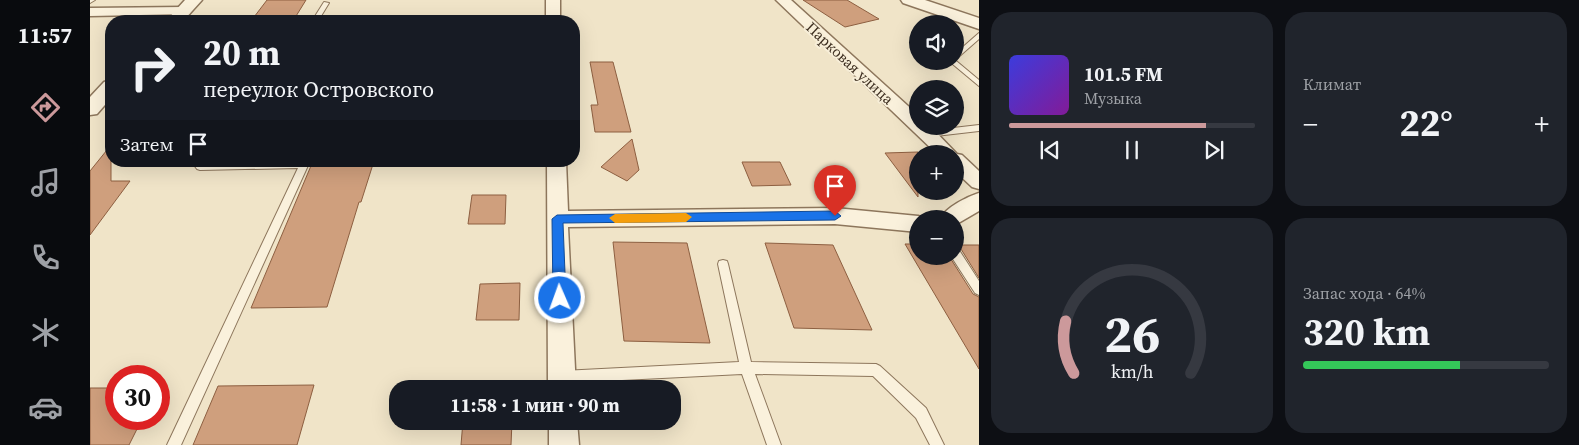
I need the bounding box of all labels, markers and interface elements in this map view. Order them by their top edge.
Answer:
map controls [909,15,964,265]
button: sound [909,15,964,70]
street label: Парковая улица [802,17,899,109]
text: 11:57 [18,20,72,50]
text: 20 m [203,29,280,77]
icon: right [120,35,185,100]
text: 101.5 FM [1084,61,1163,87]
text: Климат [1303,73,1361,95]
text: переулок Островского [203,74,434,104]
button: layers [909,80,964,135]
text: Музыка [1084,87,1142,109]
icon: directions [28,90,63,125]
text: 22° [1399,97,1453,149]
text: − [1303,105,1318,143]
text: + [1534,105,1549,143]
icon: arrive [184,130,212,158]
text: Затем [120,131,174,157]
icon: previous [1036,136,1064,164]
icon: pause [1118,136,1146,164]
icon: next [1200,136,1228,164]
button: + [909,145,964,200]
icon: music [28,165,63,200]
pin [814,165,856,216]
icon: arrive [821,172,849,200]
button: − [909,210,964,265]
icon: phone [28,240,63,275]
position arrow [533,271,585,323]
text: Запас хода · 64% [1303,282,1426,304]
text: 26 [1104,298,1160,369]
text: 320 km [1303,306,1430,358]
icon: climate [28,315,63,350]
text: km/h [1111,359,1154,384]
speed limit sign: 30 [105,365,170,430]
icon: car [28,390,63,425]
text: 11:58 · 1 мин · 90 m [450,392,620,418]

